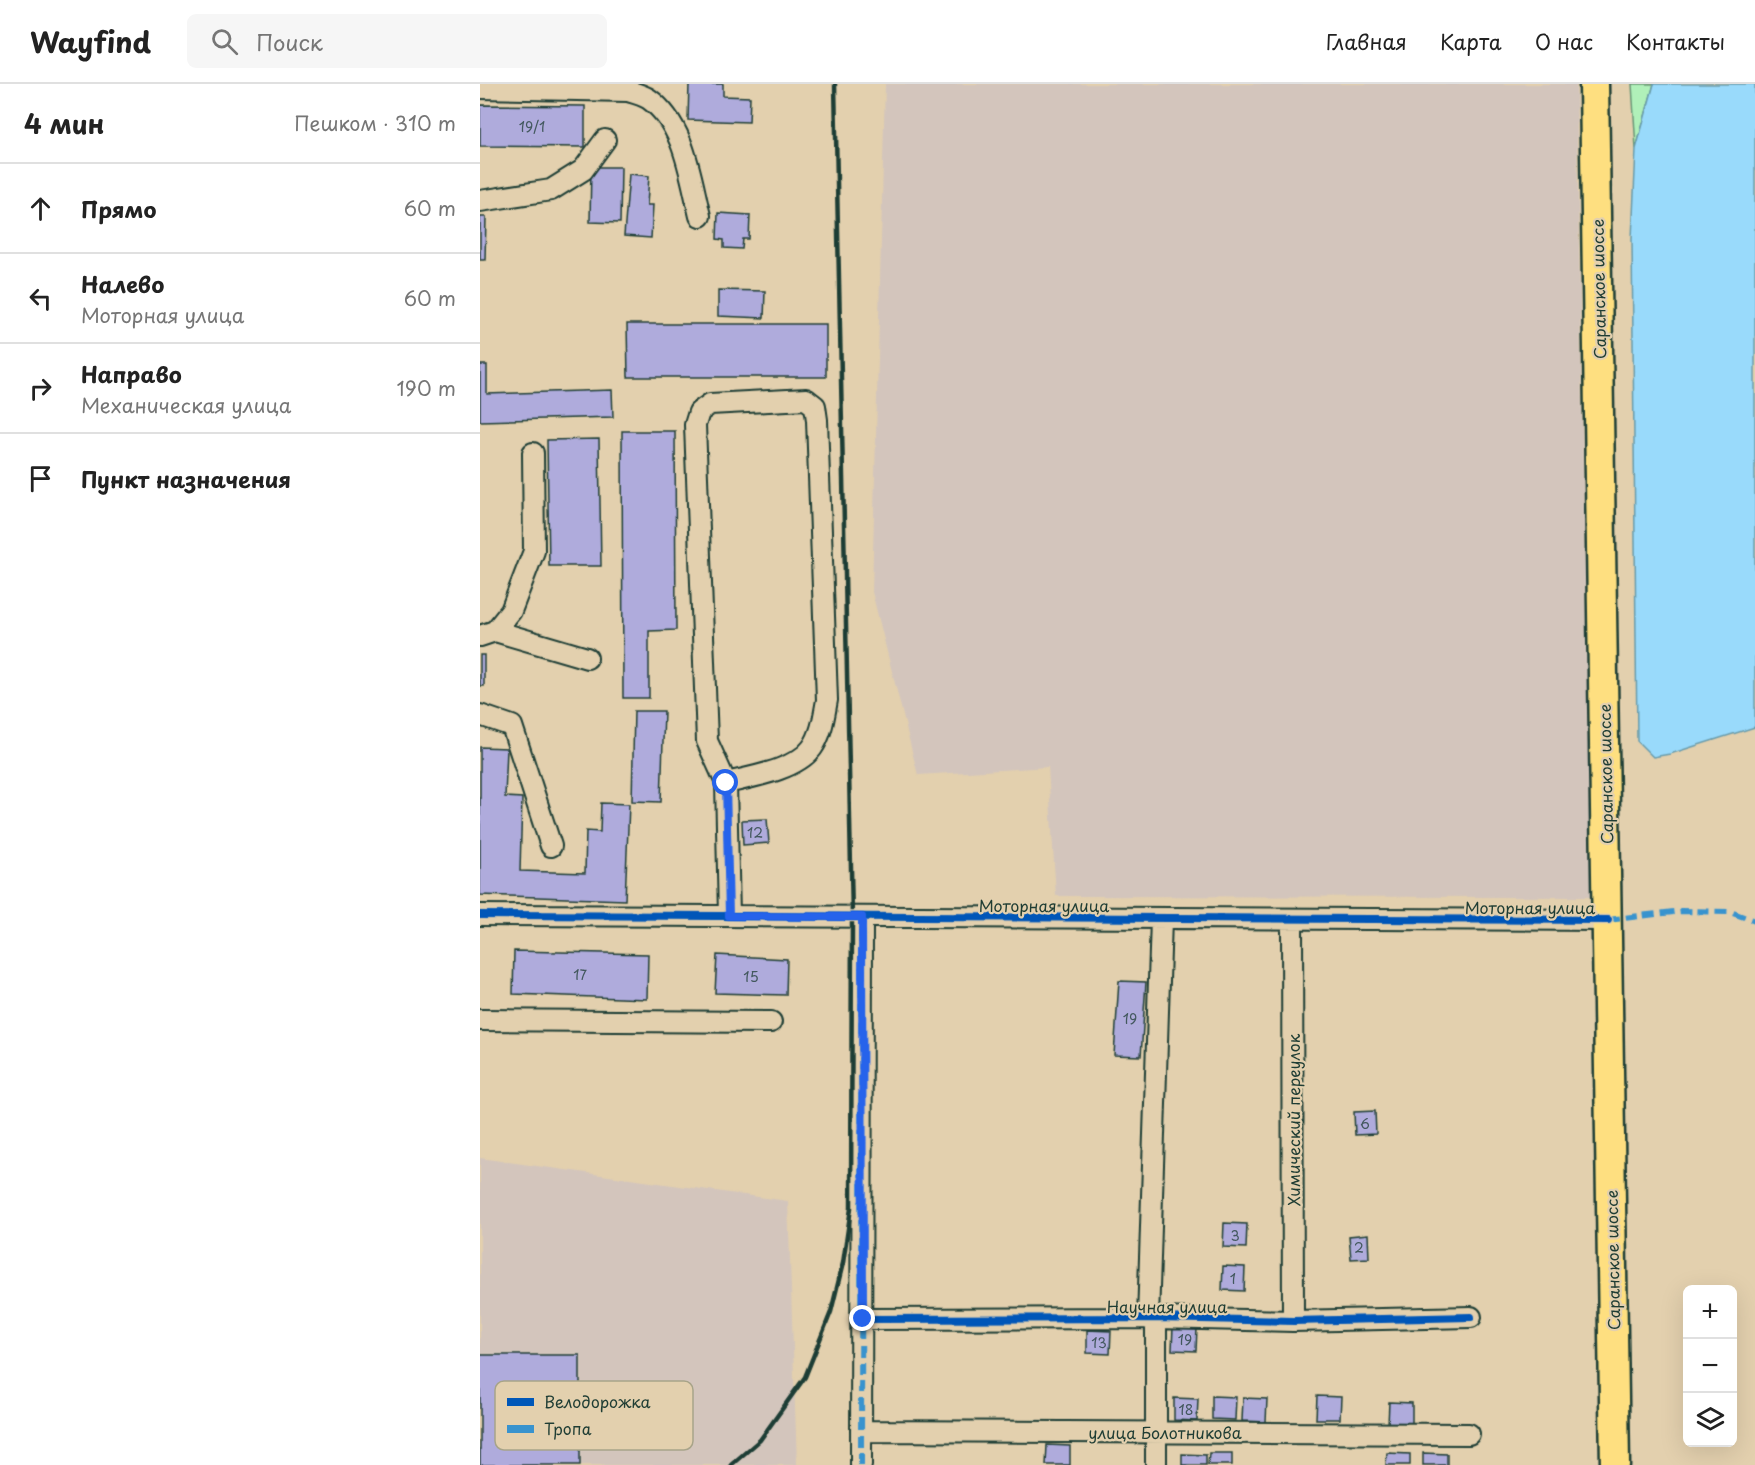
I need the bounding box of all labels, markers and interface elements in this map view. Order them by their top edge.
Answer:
search box [187,14,607,68]
text: Wayfind [30,20,151,63]
icon: search [208,25,241,58]
text: Поиск [256,25,323,58]
text: Главная [1326,25,1407,57]
text: Карта [1440,25,1502,57]
text: О нас [1535,25,1593,57]
text: Контакты [1626,25,1725,57]
text: 4 мин [24,104,105,143]
text: Пешком · 310 m [294,108,456,138]
house number: 19/1 [519,116,545,137]
icon: ahead [24,192,57,225]
text: Прямо [81,192,156,225]
text: 60 m [404,193,456,223]
street label: Саранское шоссе [1585,219,1611,359]
text: Налево [81,267,164,300]
icon: left [24,282,57,315]
text: 60 m [404,283,456,313]
text: Моторная улица [81,300,244,330]
text: Направо [81,357,182,390]
icon: right [24,372,57,405]
text: 190 m [397,373,456,403]
text: Механическая улица [81,390,291,420]
icon: arrive [24,462,57,495]
text: Пункт назначения [81,462,291,495]
street label: Саранское шоссе [1592,704,1618,844]
route start [712,769,738,795]
house number: 12 [747,822,763,843]
street label: Моторная улица [979,893,1109,917]
street label: Моторная улица [1465,895,1595,919]
house number: 17 [573,964,587,985]
house number: 15 [743,966,759,987]
house number: 19 [1123,1008,1137,1029]
street label: Химический переулок [1281,1033,1305,1206]
house number: 6 [1360,1113,1370,1134]
street label: Саранское шоссе [1599,1190,1625,1330]
house number: 3 [1230,1225,1240,1246]
house number: 2 [1354,1237,1364,1258]
house number: 1 [1230,1268,1236,1289]
map controls [1683,1285,1737,1447]
button: + [1683,1285,1737,1339]
street label: Научная улица [1107,1294,1227,1318]
route end [849,1305,875,1331]
house number: 19 [1178,1329,1192,1350]
house number: 13 [1091,1332,1107,1353]
button: − [1683,1339,1737,1393]
legend [495,1381,693,1450]
text: Велодорожка [544,1389,651,1413]
button: layers [1683,1393,1737,1447]
house number: 18 [1178,1399,1194,1420]
text: Тропа [544,1416,592,1440]
street label: улица Болотникова [1088,1420,1242,1444]

